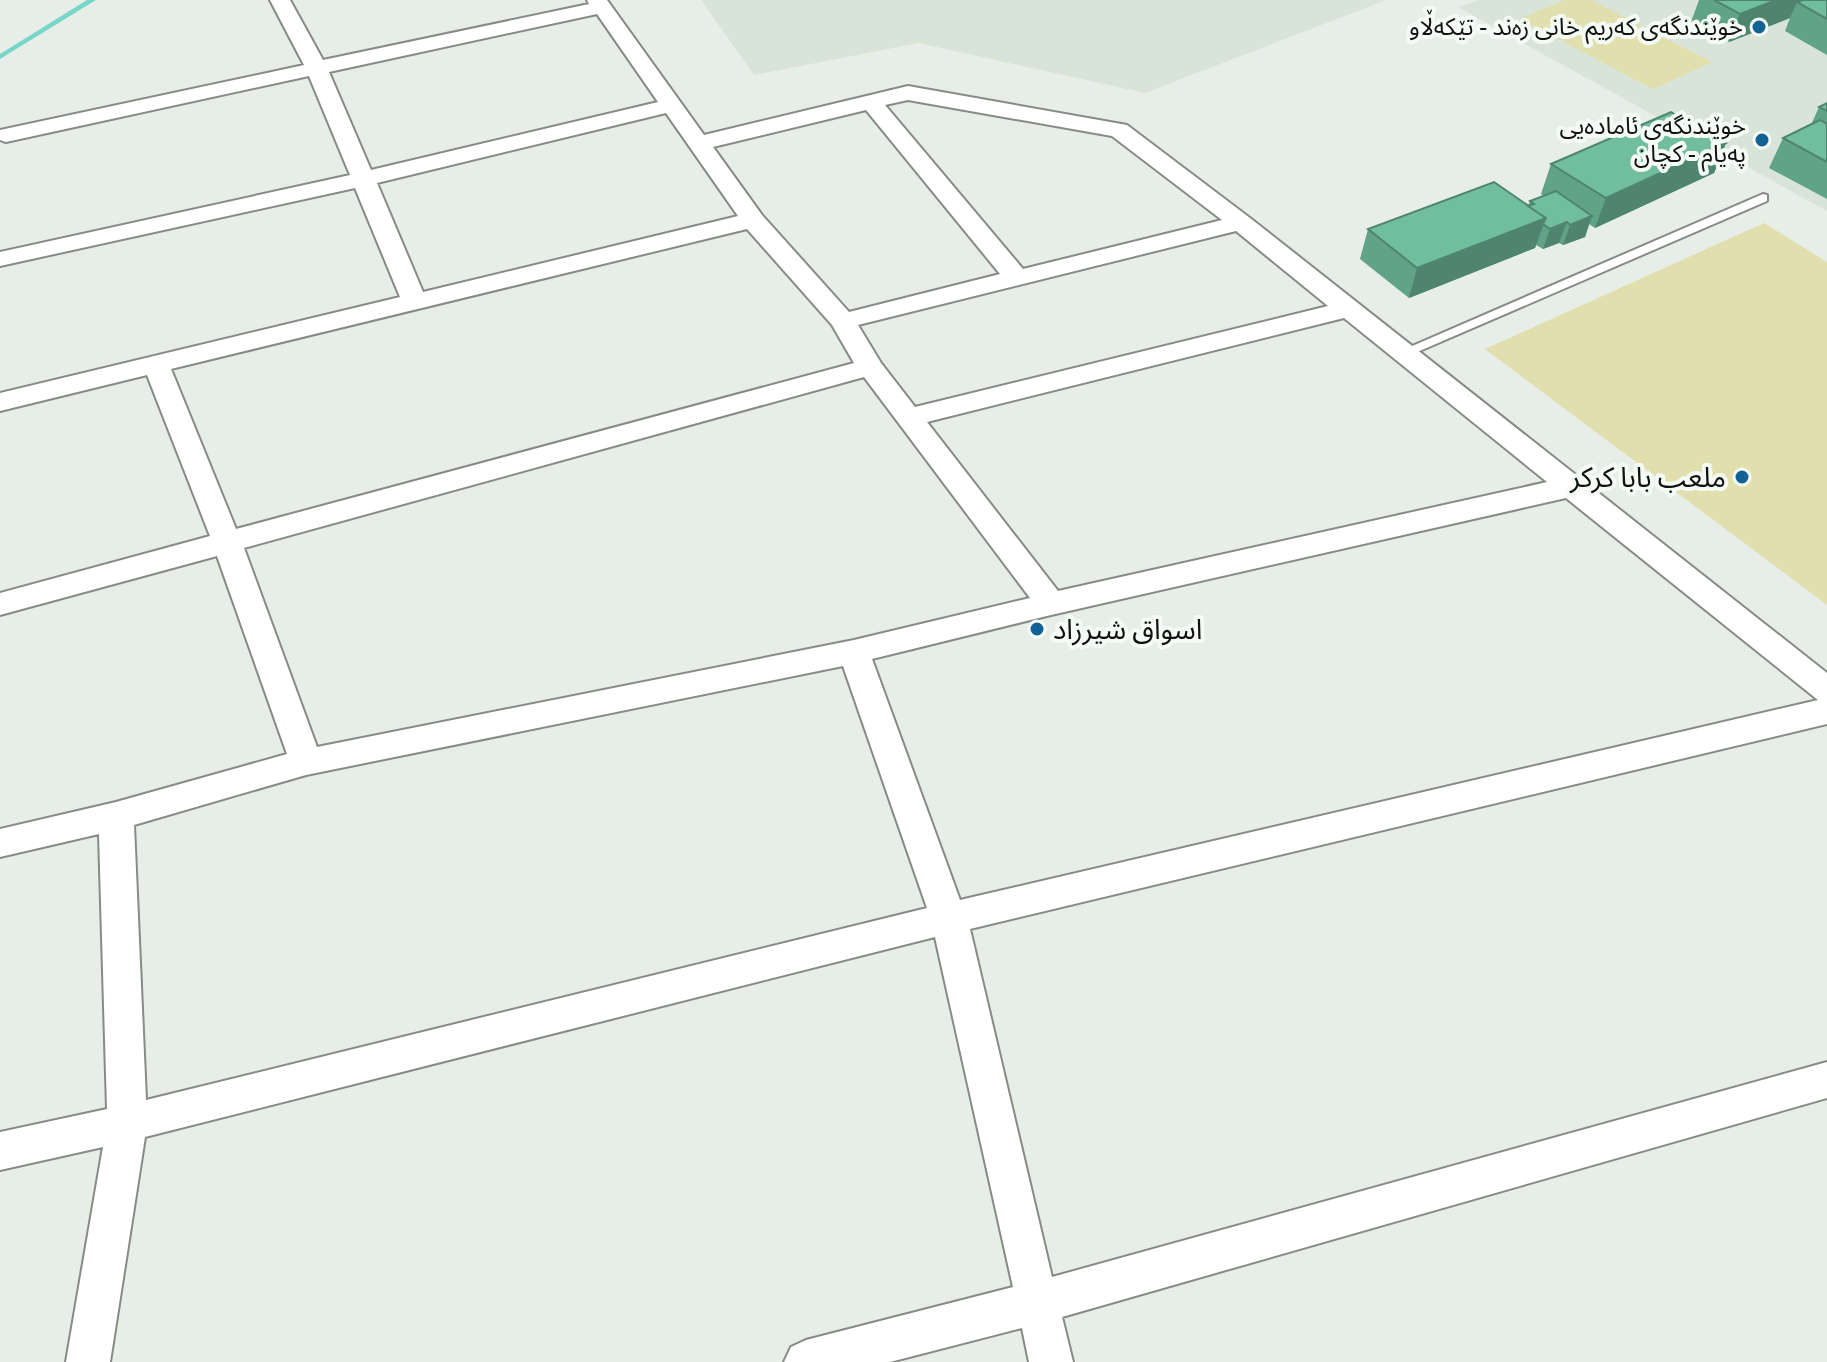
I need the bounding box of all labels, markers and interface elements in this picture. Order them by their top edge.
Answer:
place label: خوێندنگەی کەریم خانی زەند - تێکەڵاو [1409,9,1743,44]
marker: خوێندنگەی کەریم خانی زەند - تێکەڵاو [1750,18,1768,36]
place label: خوێندنگەی ئامادەیی پەیام - کچان [1559,111,1746,172]
marker: خوێندنگەی ئامادەیی پەیام - کچان [1753,131,1771,149]
place label: ملعب بابا كركر [1569,461,1726,495]
marker: ملعب بابا كركر [1733,468,1751,486]
place label: اسواق شيرزاد [1053,613,1202,647]
marker: اسواق شيرزاد [1028,620,1046,638]

